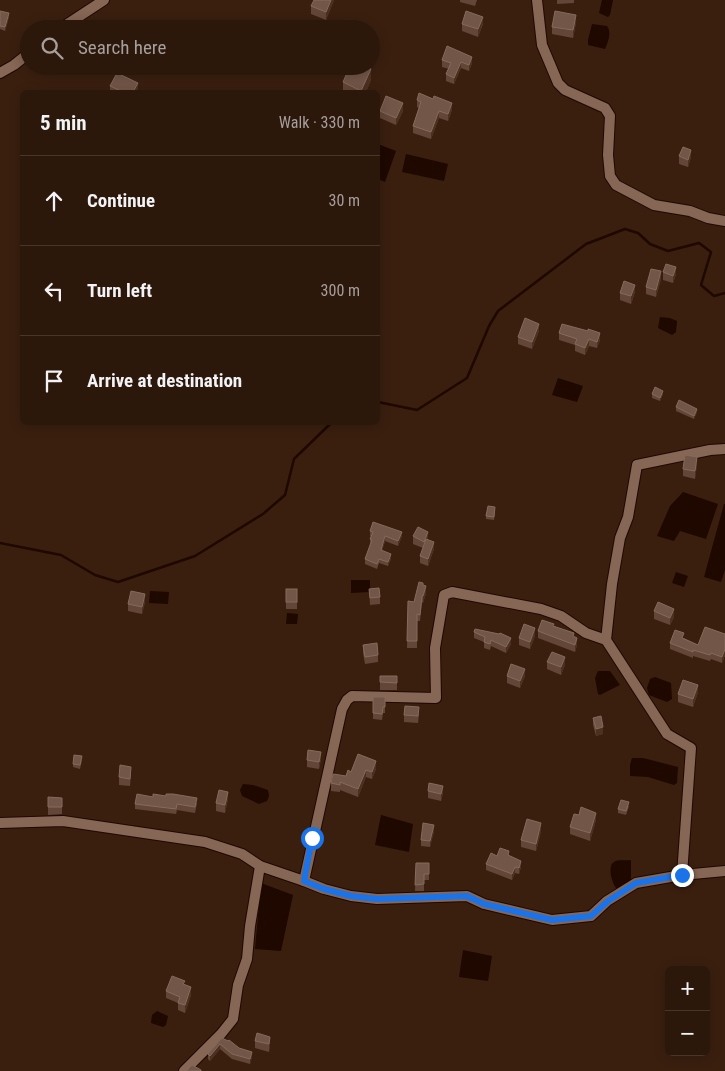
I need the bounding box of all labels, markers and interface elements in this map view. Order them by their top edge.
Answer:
search box [20,20,380,75]
icon: search [38,34,66,62]
text: Search here [78,36,166,59]
text: 5 min [40,111,87,135]
text: Walk · 330 m [279,113,360,132]
icon: ahead [40,187,68,215]
text: Continue [87,189,155,212]
text: 30 m [328,191,360,210]
icon: left [40,277,68,305]
text: Turn left [87,279,152,302]
text: 300 m [321,281,360,300]
icon: arrive [40,367,68,395]
text: Arrive at destination [87,369,242,392]
route start [301,827,324,850]
route end [671,864,694,887]
map controls [665,966,710,1056]
button: + [665,966,710,1011]
button: − [665,1011,710,1056]

